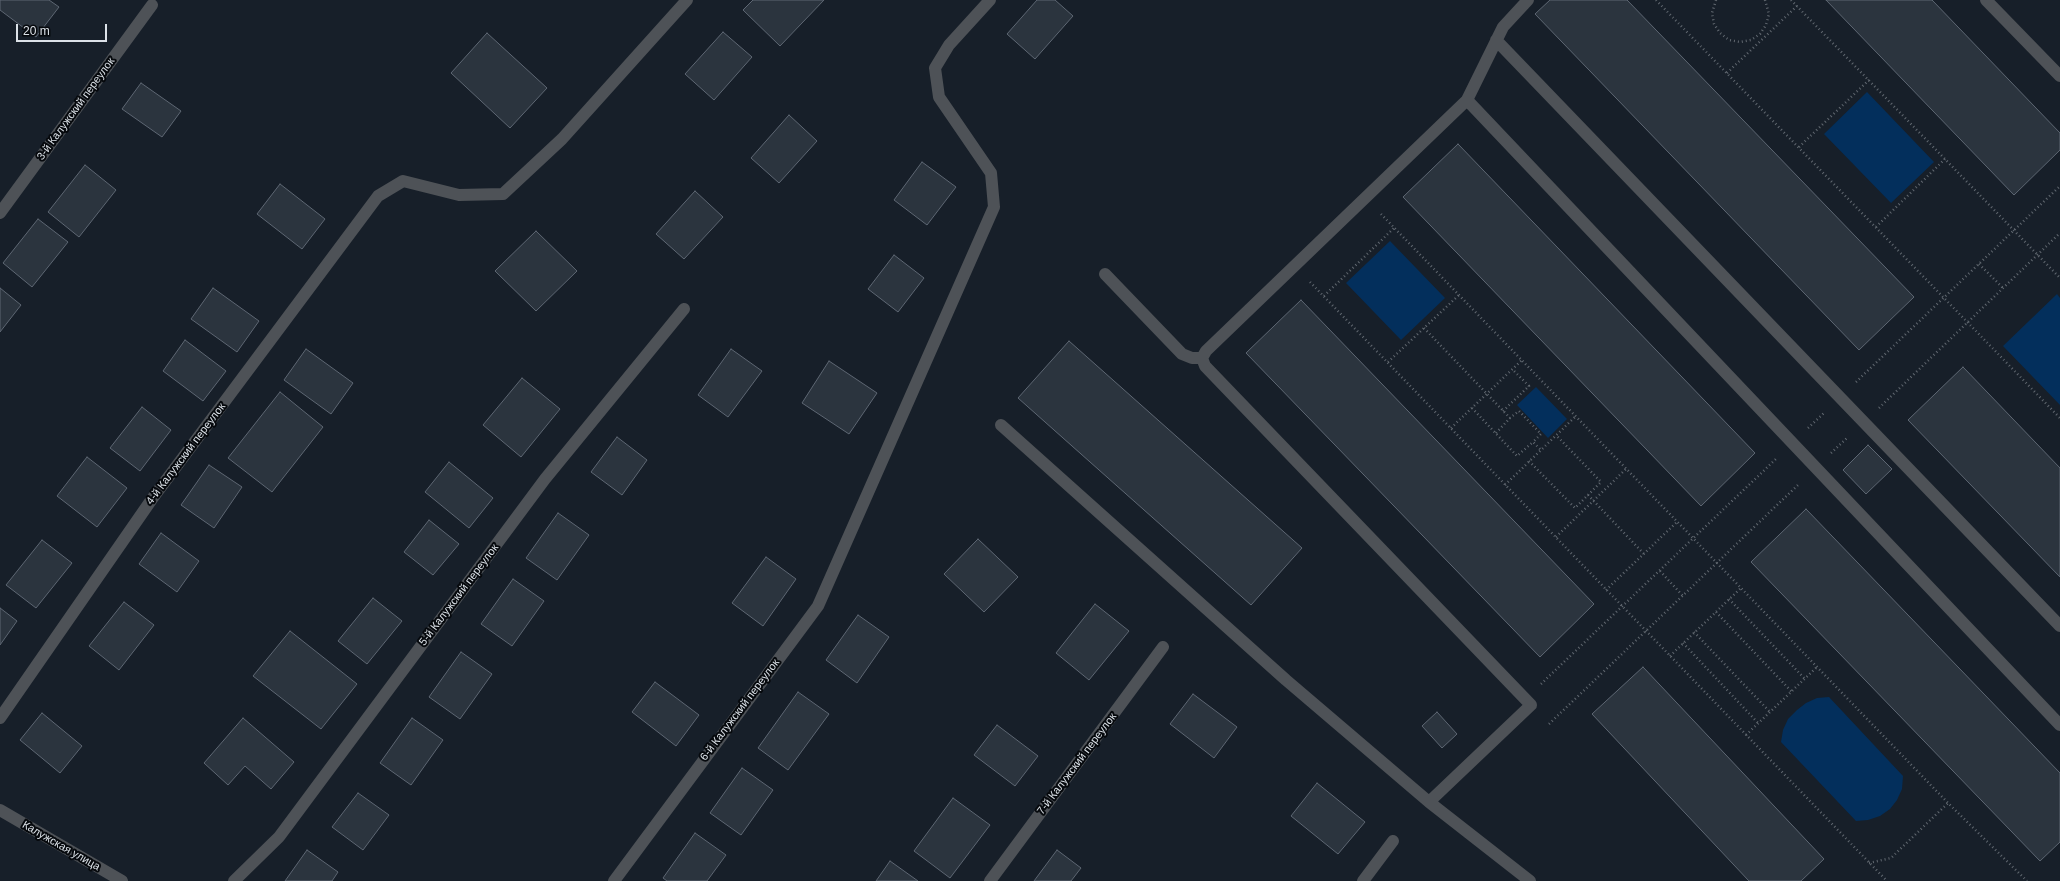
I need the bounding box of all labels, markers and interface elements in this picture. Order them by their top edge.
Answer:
scale bar [18,16,109,42]
text: 20 m [23,24,50,38]
street label: 3-й Калужский переулок [34,55,118,163]
street label: 4-й Калужский переулок [144,401,228,507]
street label: 5-й Калужский переулок [417,542,501,648]
street label: 6-й Калужский переулок [698,657,782,763]
street label: 7-й Калужский переулок [1035,711,1119,817]
street label: Калужская улица [20,818,102,874]

